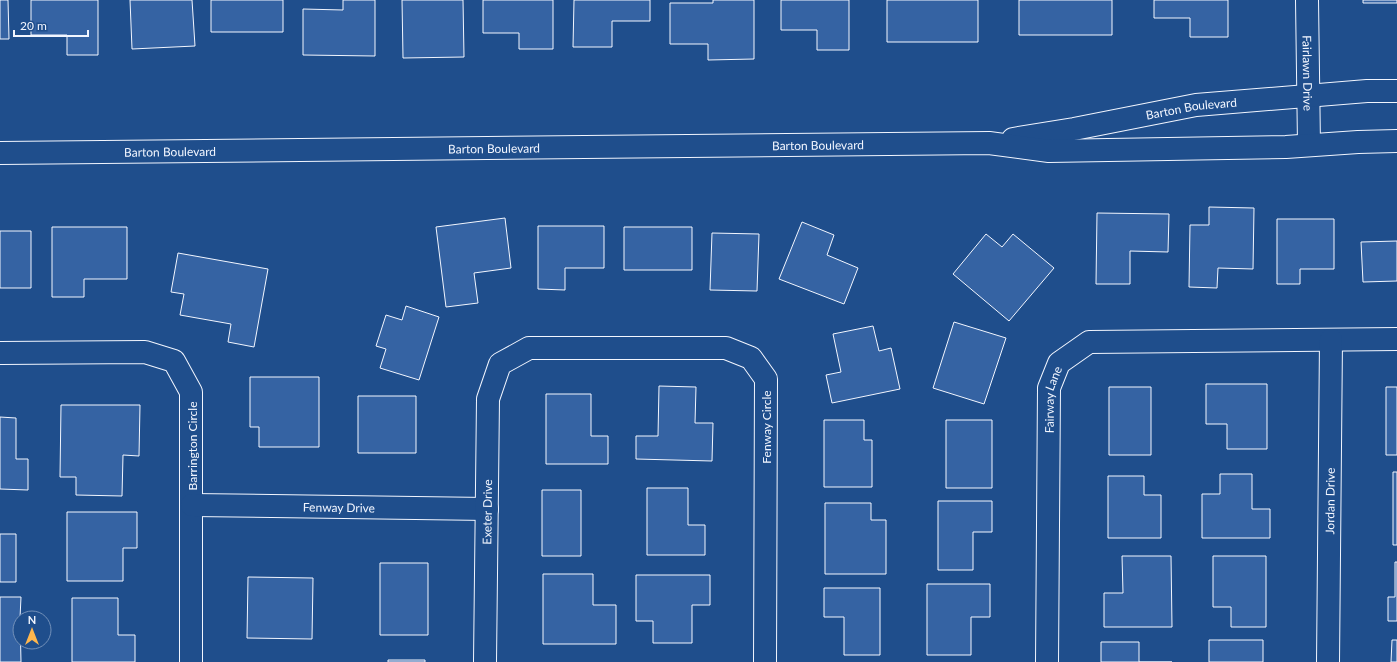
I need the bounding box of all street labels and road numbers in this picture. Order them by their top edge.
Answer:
street label: Fairlawn Drive [1300,35,1316,111]
street label: Barton Boulevard [1144,94,1237,122]
street label: Barton Boulevard [772,137,864,153]
street label: Barton Boulevard [448,140,540,156]
street label: Barton Boulevard [124,143,216,159]
street label: Fairway Lane [1041,364,1065,433]
street label: Fenway Circle [759,390,774,464]
street label: Barrington Circle [185,402,200,490]
street label: Jordan Drive [1322,467,1337,535]
street label: Exeter Drive [479,479,495,545]
street label: Fenway Drive [303,499,375,515]

